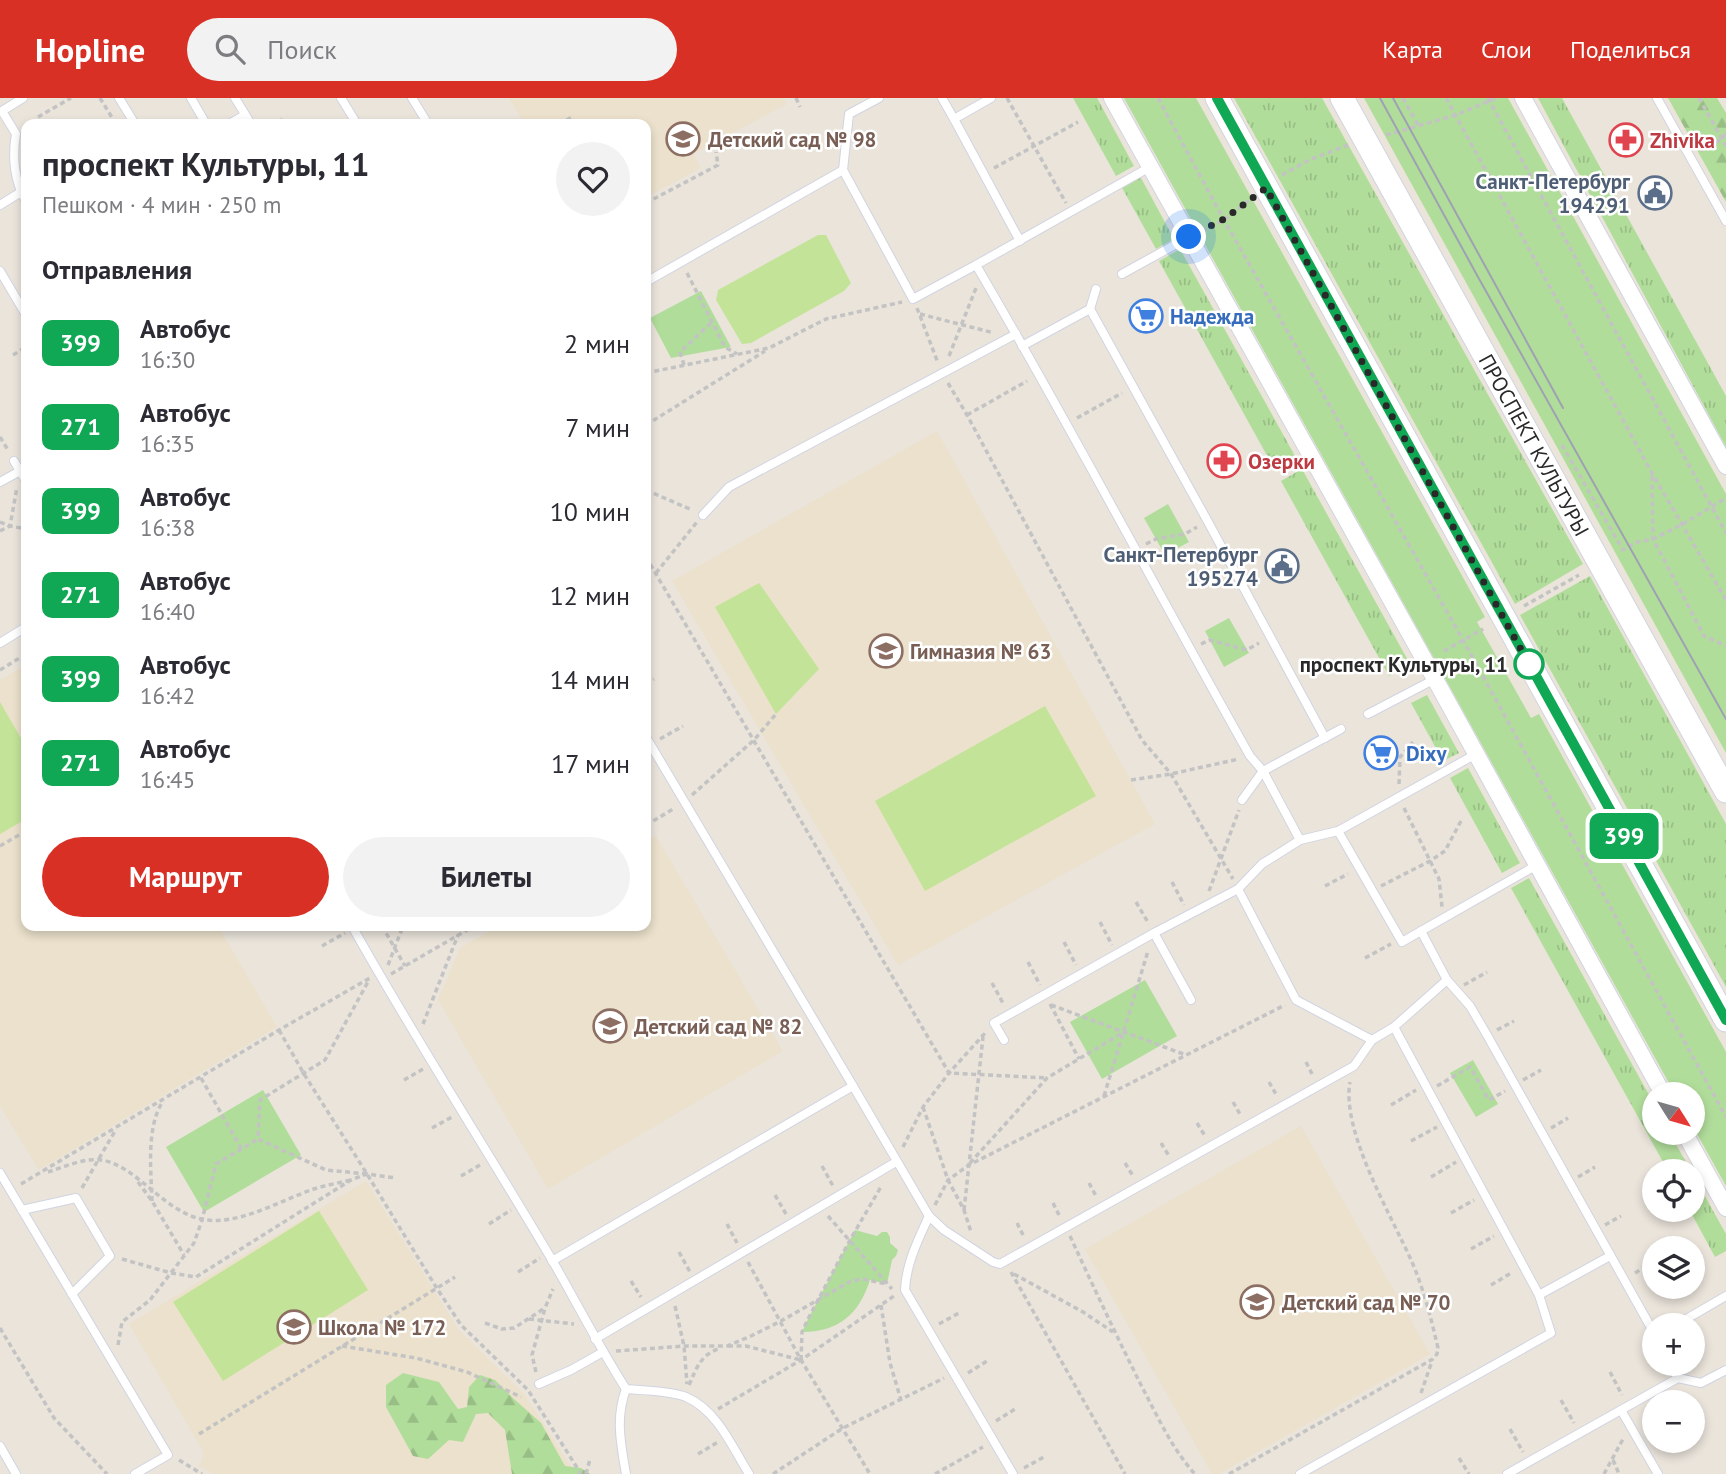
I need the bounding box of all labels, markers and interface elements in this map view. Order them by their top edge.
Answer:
search box [187,18,677,81]
text: Hopline [35,28,145,71]
icon: search [211,30,249,68]
text: Поиск [267,33,337,66]
text: Карта [1382,34,1443,65]
text: Слои [1481,34,1532,65]
text: Поделиться [1570,34,1691,65]
school or university icon: Детский сад № 98 [664,120,702,158]
pharmacy icon: Zhivika [1607,121,1645,159]
place label: Детский сад № 98 [708,126,876,153]
place label: Zhivika [1650,127,1715,154]
text: проспект Культуры, 11 [42,142,369,185]
button: heart [556,142,630,216]
place label: Санкт-Петербург 194291 [1476,168,1630,219]
public building icon: Санкт-Петербург 194291 [1636,174,1674,212]
text: Пешком · 4 мин · 250 m [42,190,281,219]
your location [1171,219,1206,254]
text: Отправления [42,253,192,286]
supermarket icon: Надежда [1127,297,1165,335]
place label: Надежда [1170,303,1254,330]
text: Автобус [140,312,231,345]
text: 399 [60,327,101,358]
text: 2 мин [564,327,630,360]
text: 16:30 [140,345,195,374]
street label: ПРОСПЕКТ КУЛЬТУРЫ [1473,349,1595,541]
text: Автобус [140,396,231,429]
text: 271 [60,411,101,442]
text: 7 мин [565,411,630,444]
text: 16:35 [140,429,195,458]
pharmacy icon: Озерки [1205,442,1243,480]
place label: Озерки [1248,448,1315,475]
text: Автобус [140,480,231,513]
text: 399 [60,495,101,526]
text: 10 мин [550,495,630,528]
text: 16:38 [140,513,195,542]
place label: Санкт-Петербург 195274 [1104,541,1258,592]
public building icon: Санкт-Петербург 195274 [1263,547,1301,585]
text: Автобус [140,564,231,597]
text: 271 [60,579,101,610]
text: 12 мин [550,579,630,612]
text: 16:40 [140,597,195,626]
school or university icon: Гимназия № 63 [867,632,905,670]
place label: Гимназия № 63 [910,638,1051,665]
text: Автобус [140,648,231,681]
marker: проспект Культуры, 11 [1514,649,1544,679]
place label: проспект Культуры, 11 [1300,651,1508,678]
text: 399 [60,663,101,694]
text: 14 мин [550,663,630,696]
text: 16:42 [140,681,195,710]
text: Автобус [140,732,231,765]
supermarket icon: Dixy [1362,734,1400,772]
place label: Dixy [1406,740,1448,767]
text: 271 [60,747,101,778]
text: 17 мин [551,747,630,780]
text: 16:45 [140,765,195,794]
line badge: 399 [1584,813,1664,859]
text: 399 [1604,820,1644,851]
button: Маршрут [42,837,329,917]
button: Билеты [343,837,630,917]
school or university icon: Детский сад № 82 [591,1007,629,1045]
place label: Детский сад № 82 [634,1013,802,1040]
north arrow [1642,1082,1704,1144]
map controls [1642,1082,1705,1453]
button: locate [1642,1159,1705,1222]
button: layers [1642,1236,1705,1299]
school or university icon: Детский сад № 70 [1238,1283,1276,1321]
place label: Детский сад № 70 [1282,1289,1451,1316]
school or university icon: Школа № 172 [275,1308,313,1346]
button: + [1642,1313,1705,1376]
place label: Школа № 172 [318,1314,447,1341]
button: − [1642,1390,1705,1453]

